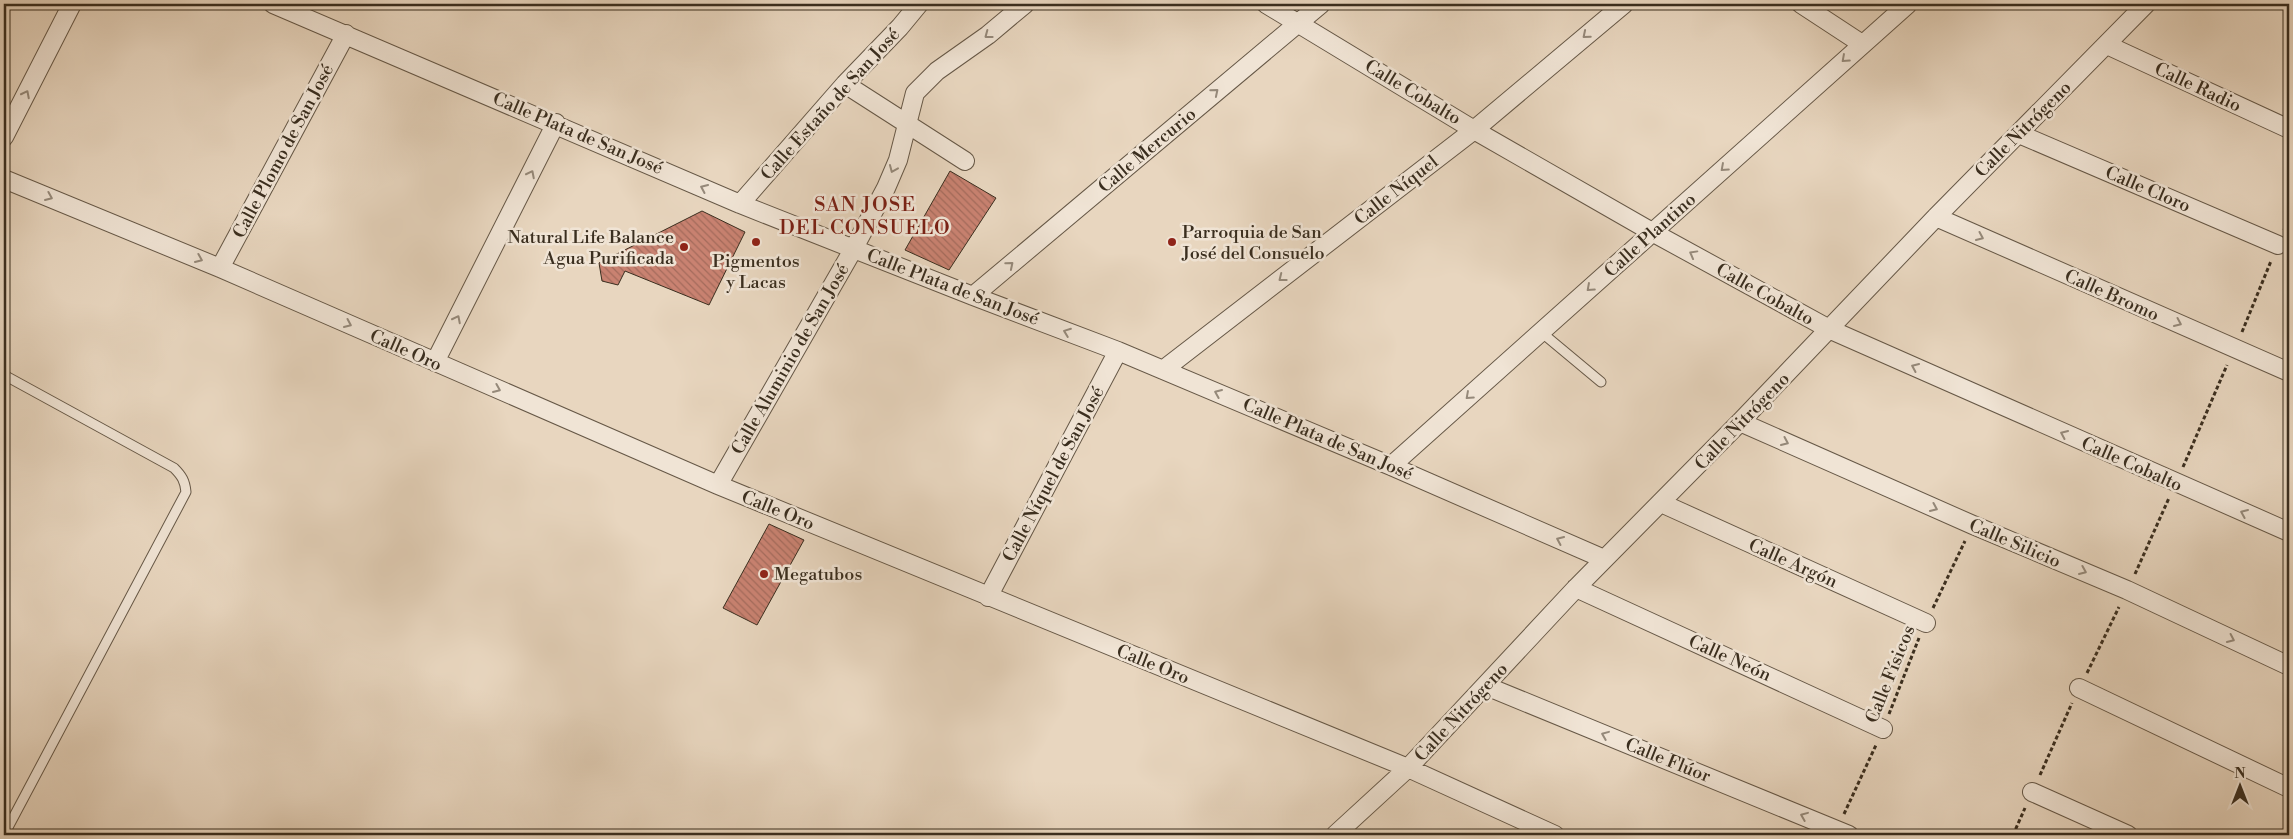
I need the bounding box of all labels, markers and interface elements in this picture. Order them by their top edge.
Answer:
street label: Calle Estaño de San José [756,23,905,185]
one-way arrow [985,29,994,37]
one-way arrow [1583,30,1592,39]
one-way arrow [1842,54,1851,63]
street label: Calle Cobalto [1360,55,1465,130]
street label: Calle Radio [2151,57,2245,118]
street label: Calle Plomo de San José [228,60,339,242]
street label: Calle Nitrógeno [1970,76,2076,182]
street label: Calle Plata de San José [489,87,666,180]
one-way arrow [1209,89,1218,98]
one-way arrow [20,90,30,99]
street label: Calle Mercurio [1094,103,1201,198]
street label: Calle Níquel [1350,150,1443,230]
street label: Calle Cloro [2102,161,2194,218]
one-way arrow [1721,162,1730,171]
one-way arrow [889,164,900,173]
one-way arrow [525,170,535,179]
one-way arrow [701,184,709,194]
street label: Calle Plantino [1600,188,1701,283]
one-way arrow [44,191,53,202]
district label: SAN JOSE DEL CONSUELO [779,193,951,241]
place label: Parroquia de San José del Consuelo [1181,221,1325,265]
place label: Natural Life Balance Agua Purificada [507,226,675,270]
one-way arrow [1976,231,1984,241]
marker: Pigmentos y Lacas [750,236,762,248]
marker: Parroquia de San José del Consuelo [1166,236,1178,248]
marker: Natural Life Balance Agua Purificada [678,241,690,253]
street label: Calle Plata de San José [863,244,1042,331]
place label: Pigmentos y Lacas [712,250,800,294]
one-way arrow [1689,250,1698,260]
one-way arrow [194,253,203,264]
street label: Calle Cobalto [1712,258,1818,331]
street label: Calle Aluminio de San José [726,260,855,459]
one-way arrow [1004,262,1013,270]
street label: Calle Bromo [2061,264,2163,327]
one-way arrow [1279,273,1288,281]
one-way arrow [1587,282,1596,291]
one-way arrow [451,315,461,324]
one-way arrow [2173,317,2182,328]
one-way arrow [343,318,352,329]
street label: Calle Oro [366,324,446,377]
one-way arrow [1063,327,1072,338]
one-way arrow [1911,363,1920,374]
street label: Calle Nitrógeno [1690,368,1795,475]
one-way arrow [492,382,501,393]
street label: Calle Níquel de San José [997,383,1109,566]
one-way arrow [1214,388,1223,399]
one-way arrow [1466,390,1475,399]
street label: Calle Plata de San José [1239,393,1416,486]
one-way arrow [2060,429,2069,440]
street label: Calle Cobalto [2078,432,2186,497]
one-way arrow [1780,436,1789,447]
street label: Calle Oro [738,485,818,535]
one-way arrow [1929,501,1938,512]
one-way arrow [2240,509,2249,520]
street label: Calle Silicio [1965,514,2064,573]
street label: Calle Argón [1745,534,1841,593]
one-way arrow [1556,535,1565,546]
place label: Megatubos [774,563,862,586]
one-way arrow [2078,565,2087,576]
marker: Megatubos [758,568,770,580]
street label: Calle Físicos [1860,622,1921,726]
street label: Calle Neón [1685,630,1775,687]
one-way arrow [2226,633,2235,643]
street label: Calle Oro [1113,639,1193,689]
street label: Calle Nitrógeno [1410,658,1513,767]
one-way arrow [1601,731,1610,741]
street label: Calle Flúor [1622,733,1714,788]
north arrow [2216,762,2266,812]
text: N [2234,765,2246,783]
one-way arrow [1800,812,1809,823]

